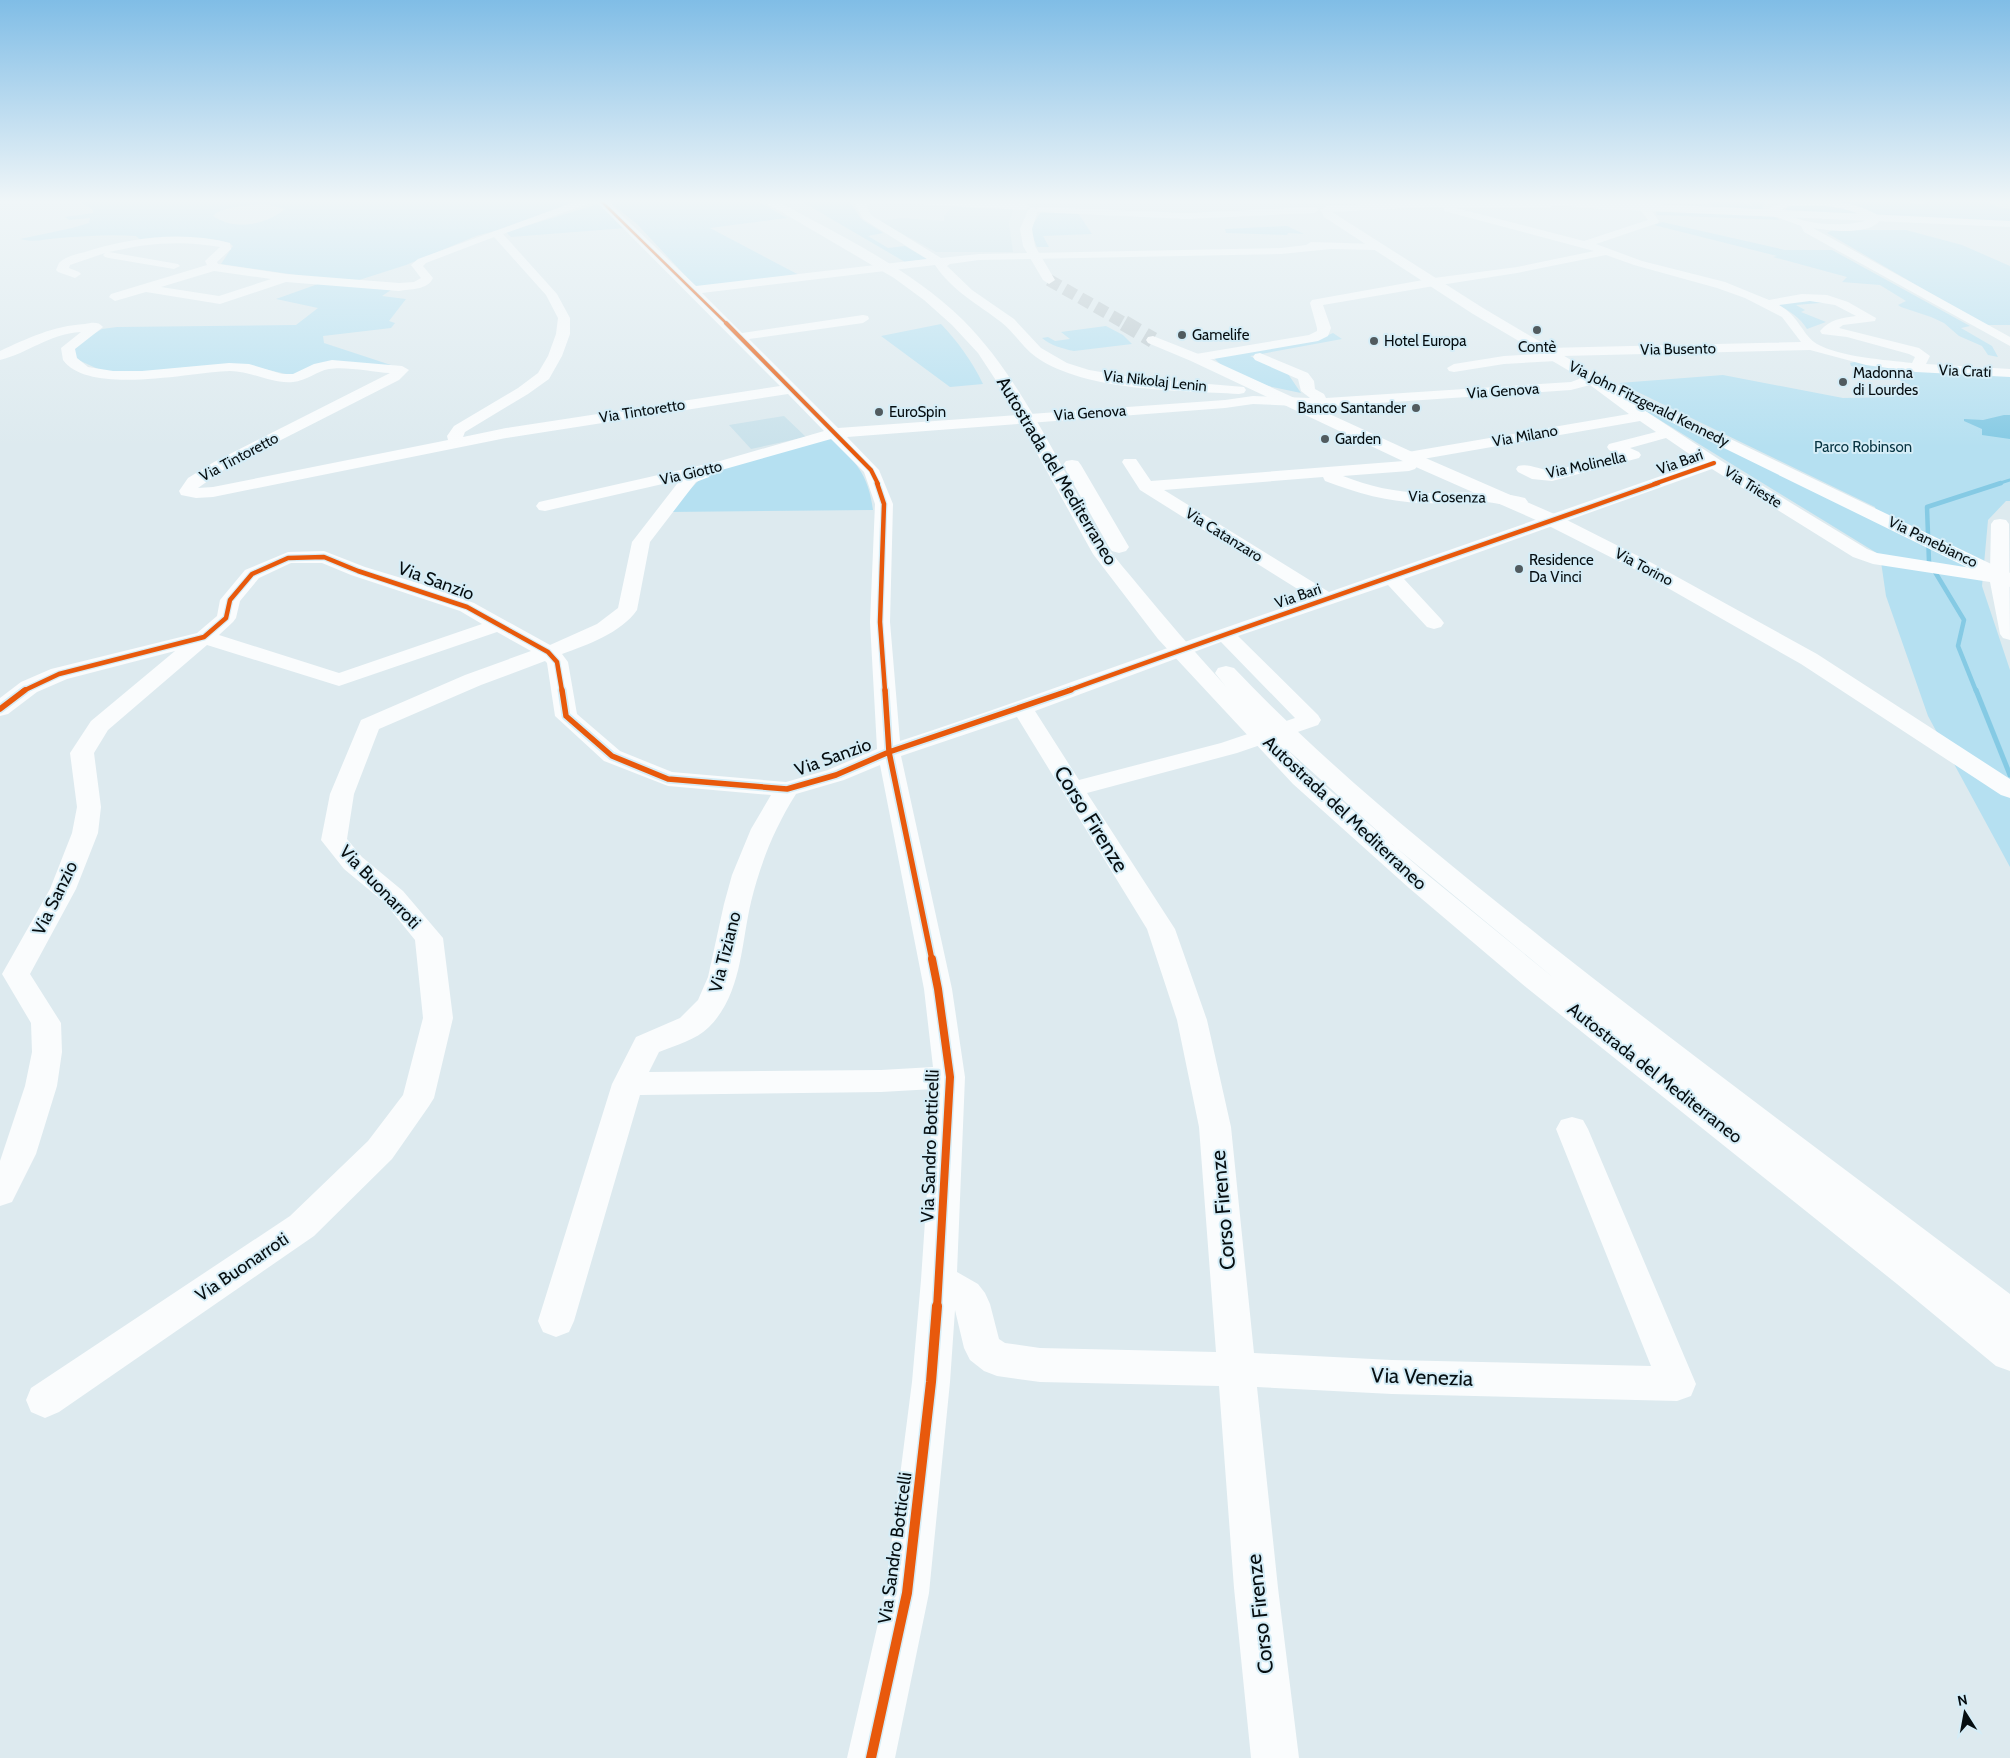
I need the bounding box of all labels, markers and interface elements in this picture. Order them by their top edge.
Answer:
marker: Contè [1531,324,1543,336]
place label: Gamelife [1192,326,1250,344]
marker: Gamelife [1176,329,1188,341]
place label: Hotel Europa [1384,332,1467,350]
marker: Hotel Europa [1368,335,1380,347]
place label: Contè [1518,338,1556,356]
street label: Via Busento [1640,339,1716,359]
street label: Via John Fitzgerald Kennedy [1566,357,1733,451]
street label: Via Crati [1938,361,1992,381]
place label: Madonna di Lourdes [1853,364,1918,399]
street label: Via Nikolaj Lenin [1102,367,1208,395]
street label: Autostrada del Mediterraneo [992,373,1122,569]
marker: Madonna di Lourdes [1837,376,1849,388]
street label: Via Genova [1466,379,1540,402]
street label: Via Tintoretto [598,395,686,427]
place label: Banco Santander [1298,399,1406,417]
street label: Via Genova [1053,401,1127,424]
marker: Banco Santander [1410,402,1422,414]
place label: EuroSpin [889,403,946,421]
marker: EuroSpin [873,406,885,418]
street label: Via Milano [1491,421,1559,451]
street label: Via Tintoretto [197,429,281,485]
place label: Garden [1335,430,1381,448]
marker: Garden [1319,433,1331,445]
park label: Parco Robinson [1814,438,1912,456]
street label: Via Bari [1655,445,1705,479]
street label: Via Molinella [1545,448,1628,482]
street label: Via Giotto [658,457,724,489]
street label: Via Trieste [1721,462,1785,512]
street label: Via Cosenza [1408,487,1487,507]
street label: Via Catanzaro [1182,504,1266,566]
street label: Via Panebianco [1885,513,1981,571]
street label: Via Torino [1612,544,1676,590]
place label: Residence Da Vinci [1529,551,1594,586]
street label: Via Sanzio [395,557,477,605]
marker: Residence Da Vinci [1513,563,1525,575]
street label: Via Bari [1273,580,1323,612]
street label: Autostrada del Mediterraneo [1259,731,1431,895]
street label: Via Sanzio [792,733,874,781]
street label: Corso Firenze [1049,761,1134,877]
street label: Via Buonarroti [335,841,425,933]
street label: Via Sanzio [28,857,82,939]
street label: Via Tiziano [704,909,746,995]
street label: Autostrada del Mediterraneo [1563,998,1747,1148]
street label: Via Sandro Botticelli [916,1069,944,1223]
street label: Corso Firenze [1205,1149,1240,1271]
street label: Via Buonarroti [191,1228,293,1306]
street label: Via Venezia [1371,1362,1474,1391]
street label: Via Sandro Botticelli [873,1471,917,1625]
street label: Corso Firenze [1241,1553,1278,1675]
north arrow [1940,1688,1990,1738]
text: N [1956,1690,1969,1710]

